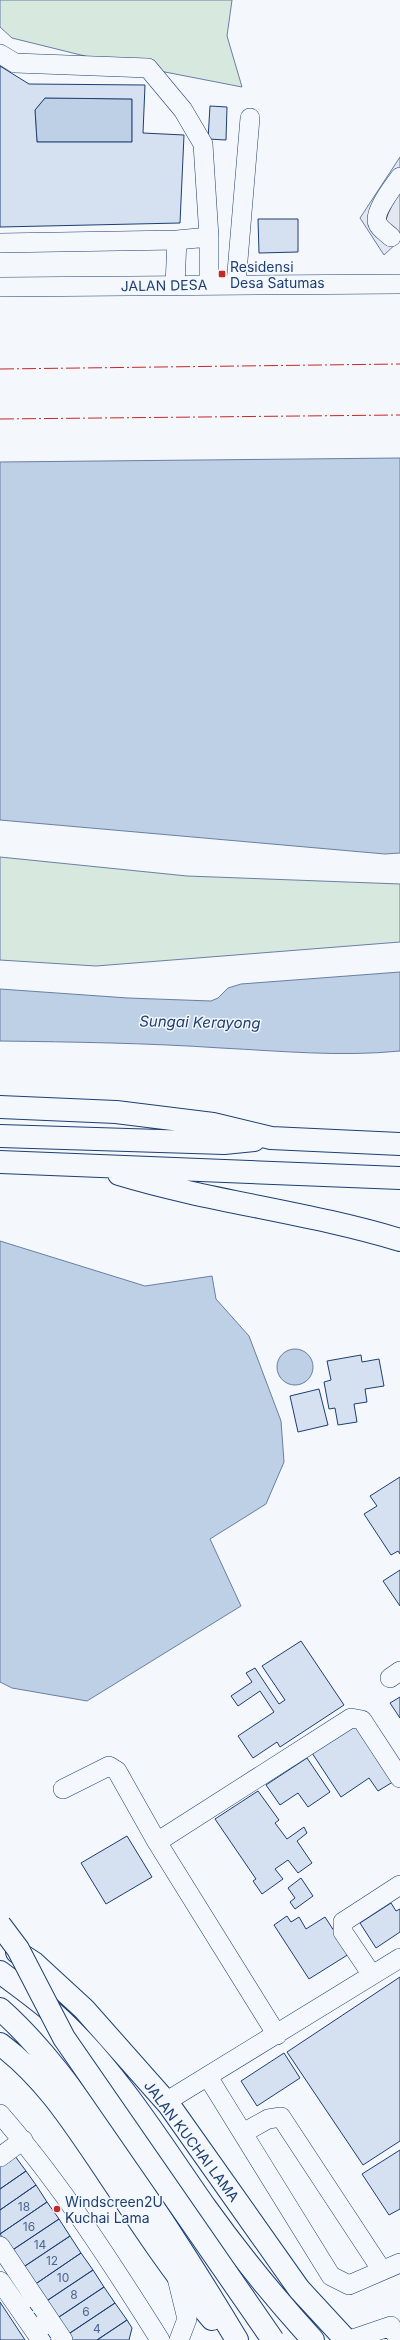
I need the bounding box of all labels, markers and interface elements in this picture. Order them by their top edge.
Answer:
place label: Residensi Desa Satumas [230,258,325,291]
marker: Residensi Desa Satumas [217,269,227,279]
street label: JALAN DESA [121,276,208,294]
water label: Sungai Kerayong [139,1011,261,1033]
street label: JALAN KUCHAI LAMA [141,2077,243,2205]
place label: Windscreen2U Kuchai Lama [65,2193,163,2226]
house number: 18 [18,2199,30,2214]
marker: Windscreen2U Kuchai Lama [52,2204,62,2214]
house number: 16 [23,2219,35,2234]
house number: 14 [34,2237,47,2252]
house number: 12 [46,2253,58,2268]
house number: 10 [57,2270,69,2285]
house number: 8 [70,2287,78,2302]
house number: 6 [82,2304,90,2319]
house number: 4 [93,2321,101,2336]

